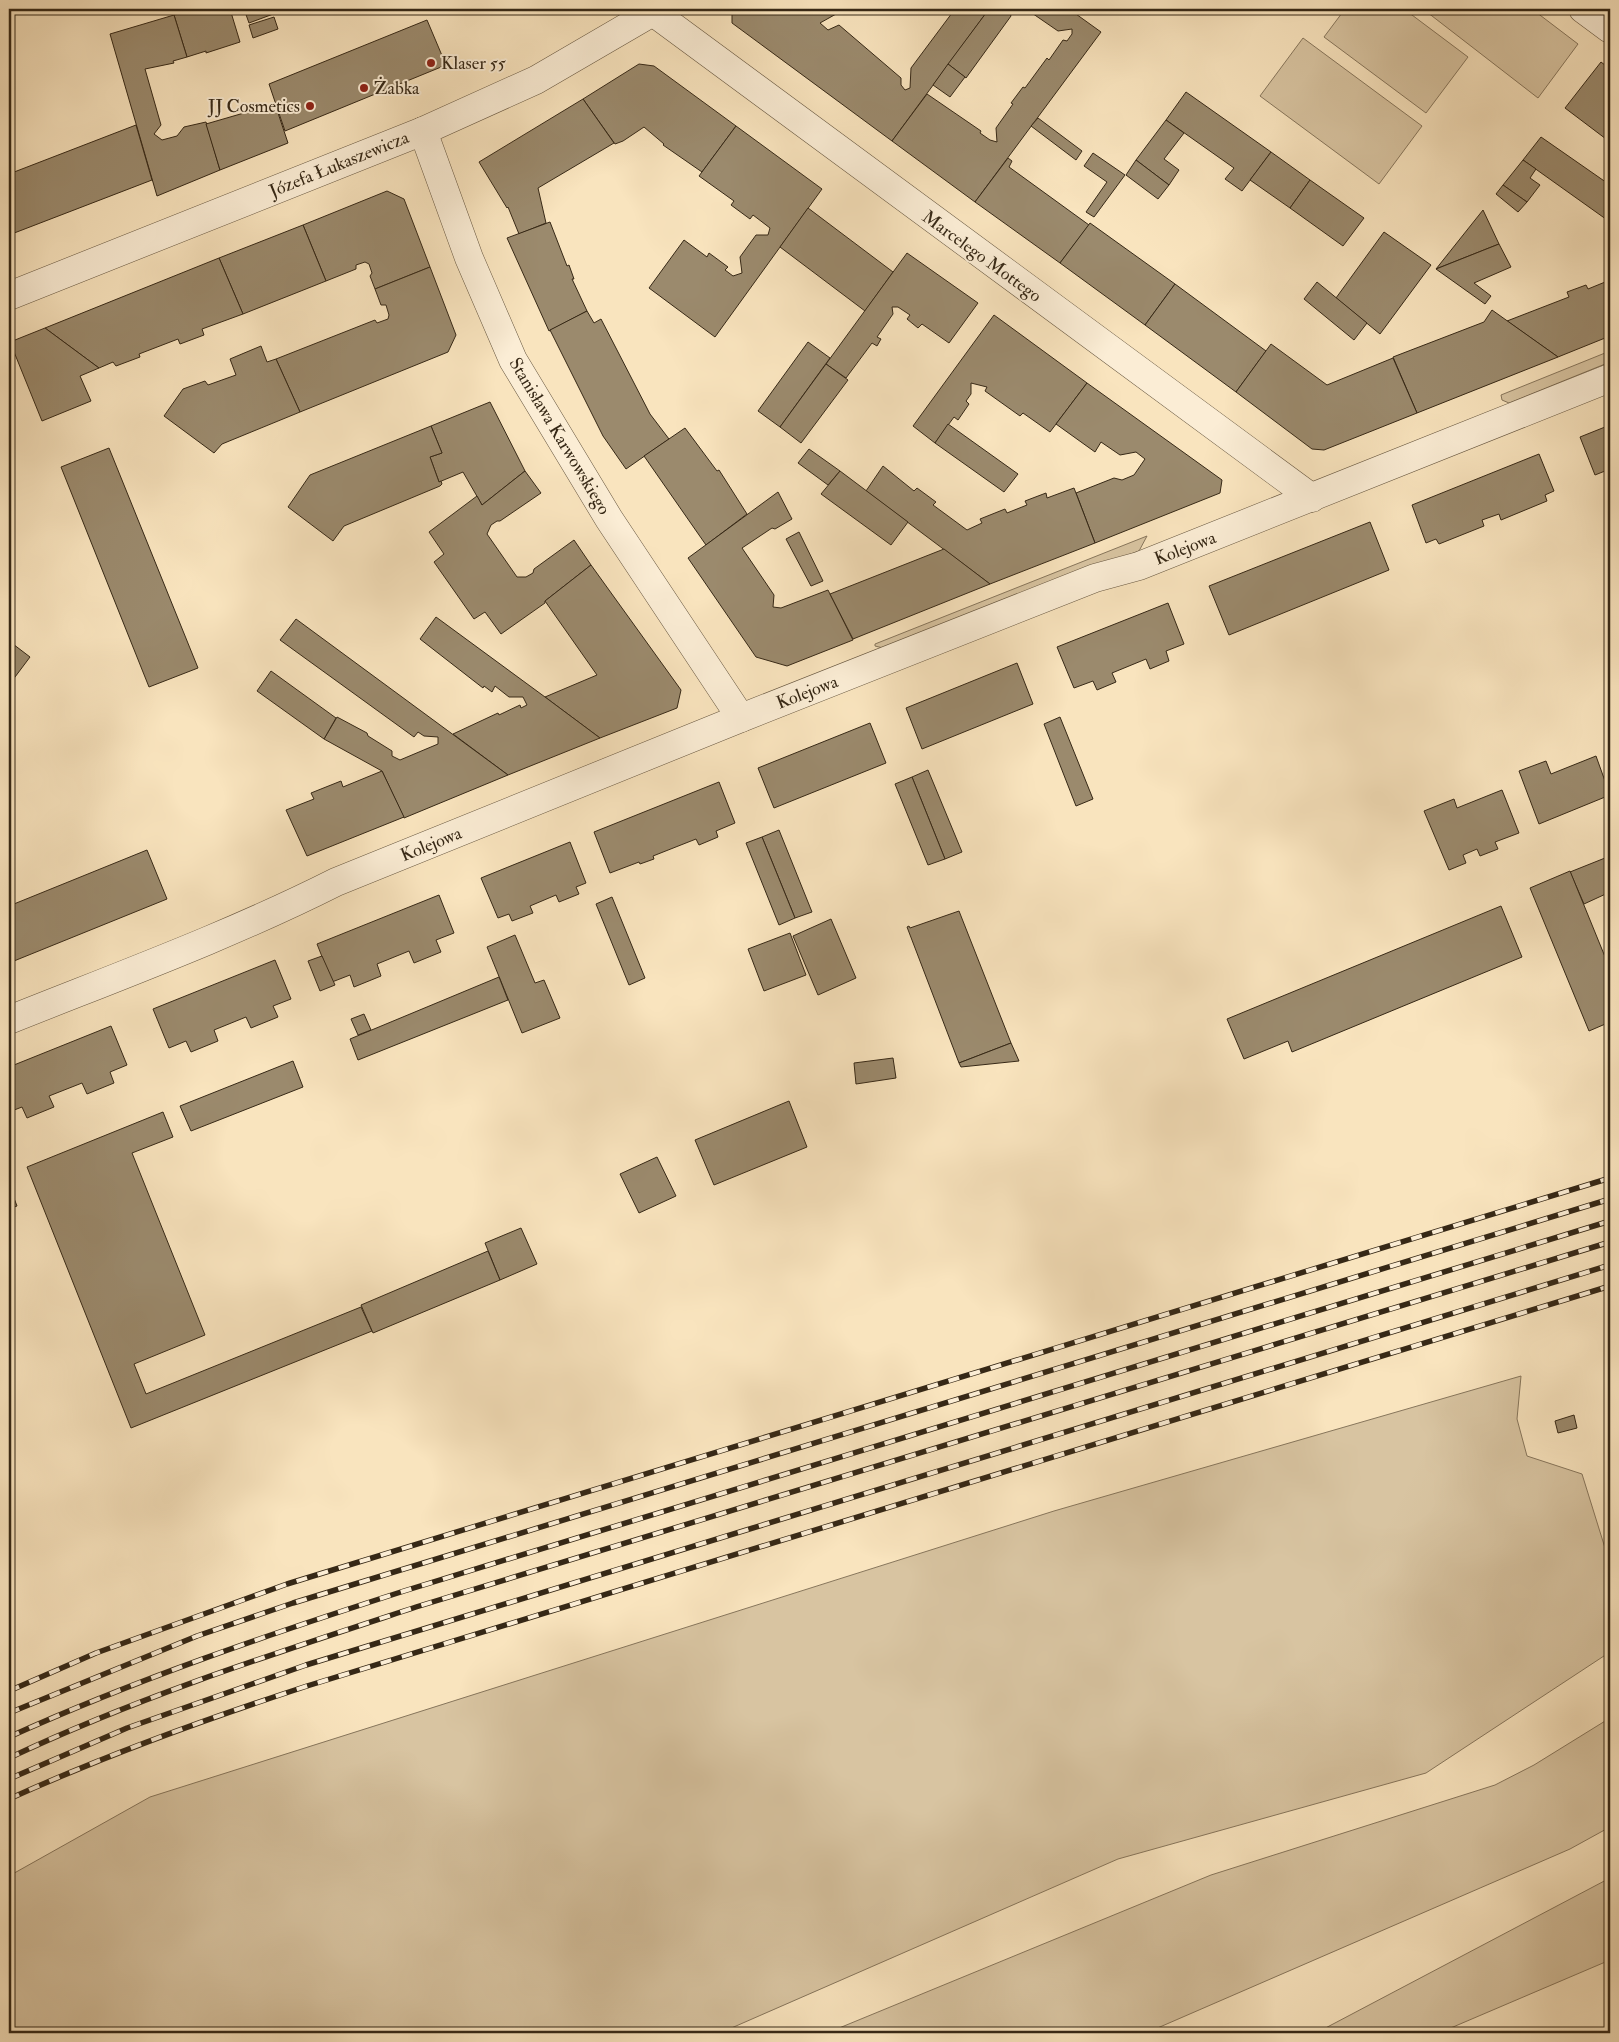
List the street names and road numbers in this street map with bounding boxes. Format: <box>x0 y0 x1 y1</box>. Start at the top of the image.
street label: Józefa Łukaszewicza <box>265 126 413 203</box>
street label: Marcelego Mottego <box>918 205 1046 308</box>
street label: Stanisława Karwowskiego <box>504 353 616 519</box>
street label: Kolejowa <box>1151 526 1220 571</box>
street label: Kolejowa <box>773 670 842 715</box>
street label: Kolejowa <box>397 822 466 867</box>

